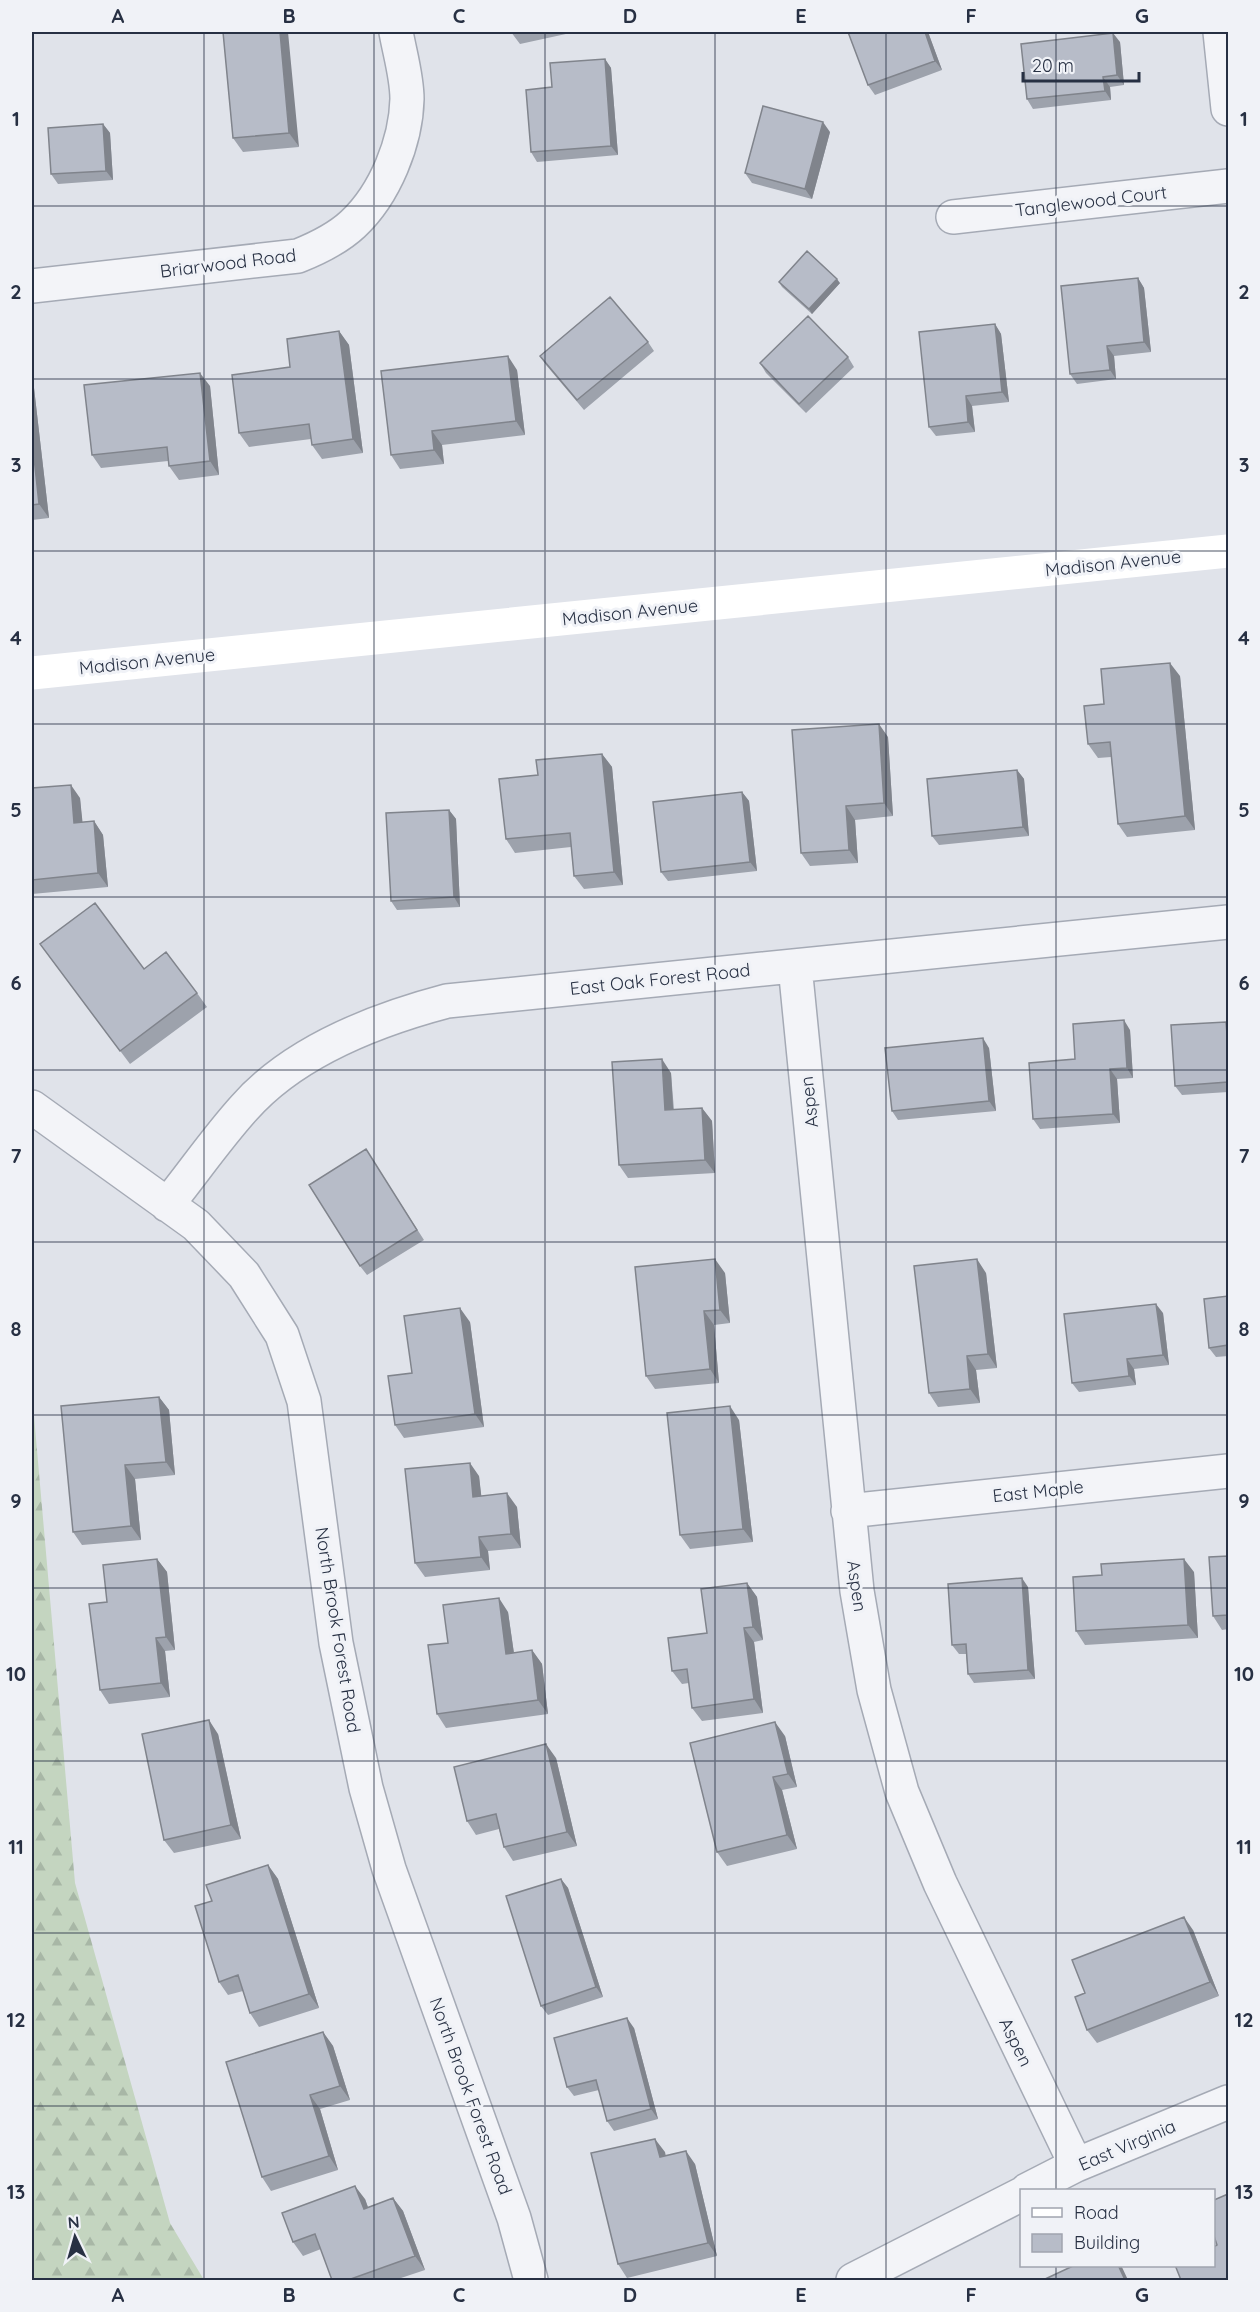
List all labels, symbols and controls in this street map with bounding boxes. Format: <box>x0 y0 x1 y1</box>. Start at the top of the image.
text: A <box>112 3 125 28</box>
text: B <box>282 3 296 28</box>
text: C <box>453 3 466 28</box>
text: D <box>623 3 637 28</box>
text: E <box>795 3 807 28</box>
text: F <box>965 3 977 28</box>
text: G <box>1135 3 1149 28</box>
scale bar <box>1023 45 1138 83</box>
text: 20 m <box>1032 54 1074 77</box>
text: 1 <box>12 106 20 131</box>
text: 1 <box>1240 106 1248 131</box>
street label: Tanglewood Court <box>1014 180 1168 222</box>
street label: Briarwood Road <box>159 243 297 283</box>
text: 2 <box>10 279 22 304</box>
text: 2 <box>1238 279 1250 304</box>
text: 3 <box>11 452 21 477</box>
text: 3 <box>1239 452 1249 477</box>
street label: Madison Avenue <box>1044 544 1182 582</box>
street label: Madison Avenue <box>561 593 699 631</box>
text: 4 <box>10 625 22 650</box>
text: 4 <box>1238 625 1250 650</box>
street label: Madison Avenue <box>78 642 216 680</box>
text: 5 <box>10 797 22 822</box>
text: 5 <box>1238 797 1250 822</box>
street label: East Oak Forest Road <box>569 958 751 1000</box>
text: 6 <box>10 970 22 995</box>
text: 6 <box>1238 970 1250 995</box>
street label: Aspen <box>795 1075 823 1129</box>
text: 7 <box>11 1143 22 1168</box>
text: 7 <box>1239 1143 1250 1168</box>
text: 8 <box>11 1316 22 1341</box>
text: 8 <box>1239 1316 1250 1341</box>
street label: East Maple <box>991 1475 1085 1507</box>
text: 9 <box>10 1488 22 1513</box>
text: 9 <box>1238 1488 1250 1513</box>
street label: North Brook Forest Road <box>310 1525 366 1735</box>
street label: Aspen <box>842 1559 872 1613</box>
text: 10 <box>6 1661 26 1686</box>
text: 10 <box>1234 1661 1254 1686</box>
text: 11 <box>8 1834 24 1859</box>
text: 11 <box>1236 1834 1252 1859</box>
street label: North Brook Forest Road <box>425 1994 517 2198</box>
text: 12 <box>6 2007 26 2032</box>
text: 12 <box>1234 2007 1254 2032</box>
street label: Aspen <box>994 2014 1038 2070</box>
street label: East Virginia <box>1075 2114 1179 2176</box>
text: 13 <box>7 2179 25 2204</box>
text: 13 <box>1235 2179 1253 2204</box>
legend <box>1020 2189 1215 2267</box>
text: Road <box>1074 2201 1119 2224</box>
north arrow <box>45 2207 105 2267</box>
text: N <box>67 2212 80 2233</box>
text: Building <box>1074 2231 1140 2254</box>
text: A <box>112 2282 125 2307</box>
text: B <box>282 2282 296 2307</box>
text: C <box>453 2282 466 2307</box>
text: D <box>623 2282 637 2307</box>
text: E <box>795 2282 807 2307</box>
text: F <box>965 2282 977 2307</box>
text: G <box>1135 2282 1149 2307</box>

